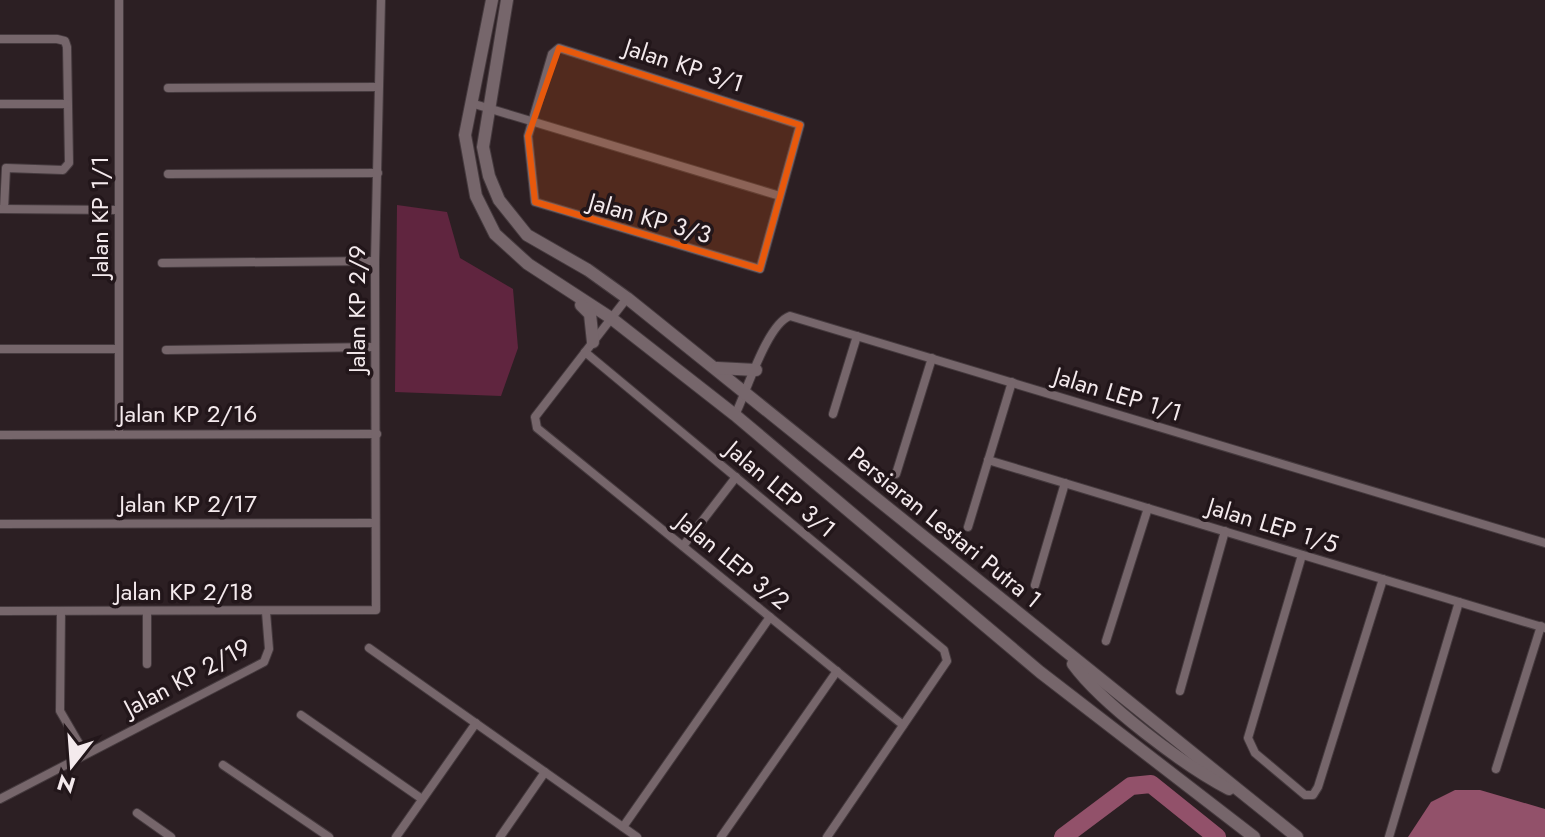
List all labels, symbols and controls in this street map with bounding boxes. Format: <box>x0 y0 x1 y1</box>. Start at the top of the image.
street label: Jalan KP 3/1 <box>617 28 748 101</box>
street label: Jalan KP 1/1 <box>82 156 117 281</box>
street label: Jalan KP 3/3 <box>582 183 716 252</box>
street label: Jalan KP 2/9 <box>339 245 374 376</box>
street label: Jalan LEP 1/1 <box>1047 357 1186 430</box>
street label: Jalan KP 2/16 <box>116 396 257 431</box>
street label: Jalan LEP 3/1 <box>716 430 844 546</box>
street label: Persiaran Lestari Putra 1 <box>840 438 1050 616</box>
street label: Jalan KP 2/17 <box>116 486 257 521</box>
street label: Jalan LEP 1/5 <box>1200 488 1343 562</box>
street label: Jalan LEP 3/2 <box>666 502 797 618</box>
street label: Jalan KP 2/18 <box>112 574 253 609</box>
street label: Jalan KP 2/19 <box>115 629 256 726</box>
north arrow <box>32 725 112 805</box>
text: N <box>53 766 79 802</box>

